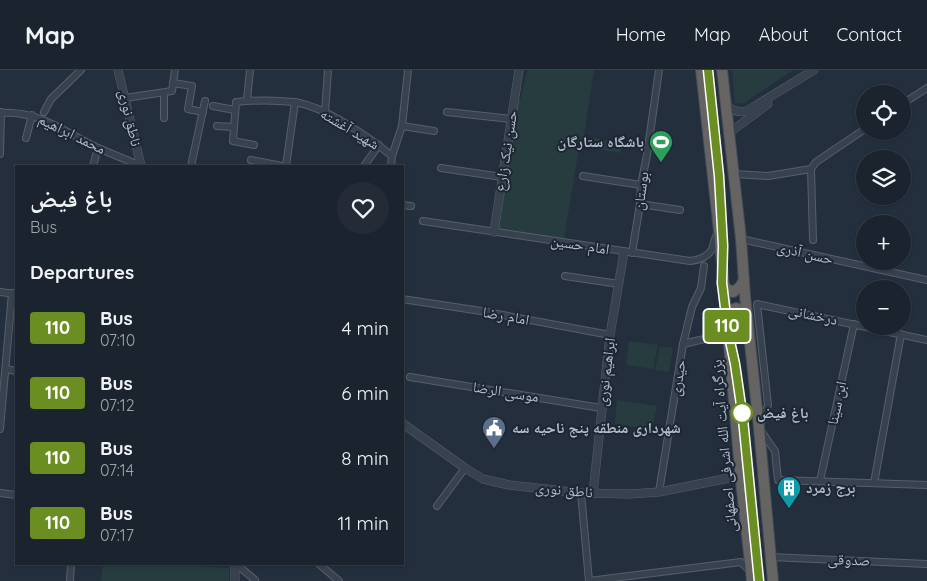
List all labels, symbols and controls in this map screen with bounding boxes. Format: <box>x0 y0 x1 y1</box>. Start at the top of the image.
text: Map <box>25 20 75 50</box>
text: Home <box>616 23 666 46</box>
text: Map <box>694 23 731 46</box>
text: About <box>759 23 809 46</box>
text: Contact <box>837 23 902 46</box>
map controls <box>856 85 911 335</box>
button: locate <box>856 85 911 140</box>
street label: ناطق نوری <box>114 88 146 148</box>
street label: شهید آغشته <box>317 104 383 154</box>
street label: محمد ابراهیم <box>35 109 109 159</box>
street label: حسن نیک زارع <box>490 109 522 193</box>
sports icon: باشگاه ستارگان <box>648 129 674 163</box>
place label: باشگاه ستارگان <box>557 132 644 151</box>
button: layers <box>856 150 911 205</box>
street label: بوستان <box>628 170 654 212</box>
button: heart <box>337 182 389 234</box>
text: باغ فیض <box>30 183 112 213</box>
button: + <box>856 215 911 270</box>
text: Bus <box>30 217 57 237</box>
street label: امام حسین <box>549 230 611 260</box>
street label: حسن آذری <box>775 237 836 269</box>
text: Departures <box>30 260 134 284</box>
button: − <box>856 280 911 335</box>
street label: درخشانی <box>787 300 839 330</box>
street label: امام رضا <box>481 302 531 330</box>
text: Bus <box>100 306 133 330</box>
line badge: 110 <box>698 310 756 342</box>
text: 110 <box>714 314 740 337</box>
text: 110 <box>45 316 70 339</box>
text: 4 min <box>341 316 389 340</box>
text: 07:10 <box>100 330 135 350</box>
street label: ابراهیم نوری <box>592 337 620 407</box>
street label: حیدری <box>665 358 691 398</box>
street label: بزرگراه آیت الله اشرفی اصفهانی <box>706 359 742 533</box>
text: Bus <box>100 371 133 395</box>
street label: موسی الرضا <box>472 377 541 407</box>
street label: ابن سینا <box>823 379 851 427</box>
text: 110 <box>45 381 70 404</box>
text: 6 min <box>341 381 389 405</box>
text: 07:12 <box>100 395 135 415</box>
marker: باغ فیض <box>731 402 753 424</box>
place label: باغ فیض <box>757 403 808 423</box>
public building icon: شهرداری منطقه پنج ناحیه سه <box>481 415 507 449</box>
place label: شهرداری منطقه پنج ناحیه سه <box>512 418 681 438</box>
text: Bus <box>100 436 133 460</box>
text: 110 <box>45 446 70 469</box>
text: 8 min <box>341 446 389 470</box>
text: 07:14 <box>100 460 134 480</box>
building icon: برج زمرد <box>776 475 802 509</box>
street label: ناطق نوری <box>534 478 594 502</box>
place label: برج زمرد <box>806 478 855 497</box>
text: Bus <box>100 501 133 525</box>
text: 110 <box>45 511 70 534</box>
text: 11 min <box>337 511 389 535</box>
text: 07:17 <box>100 525 134 545</box>
street label: صدوقی <box>827 549 871 571</box>

